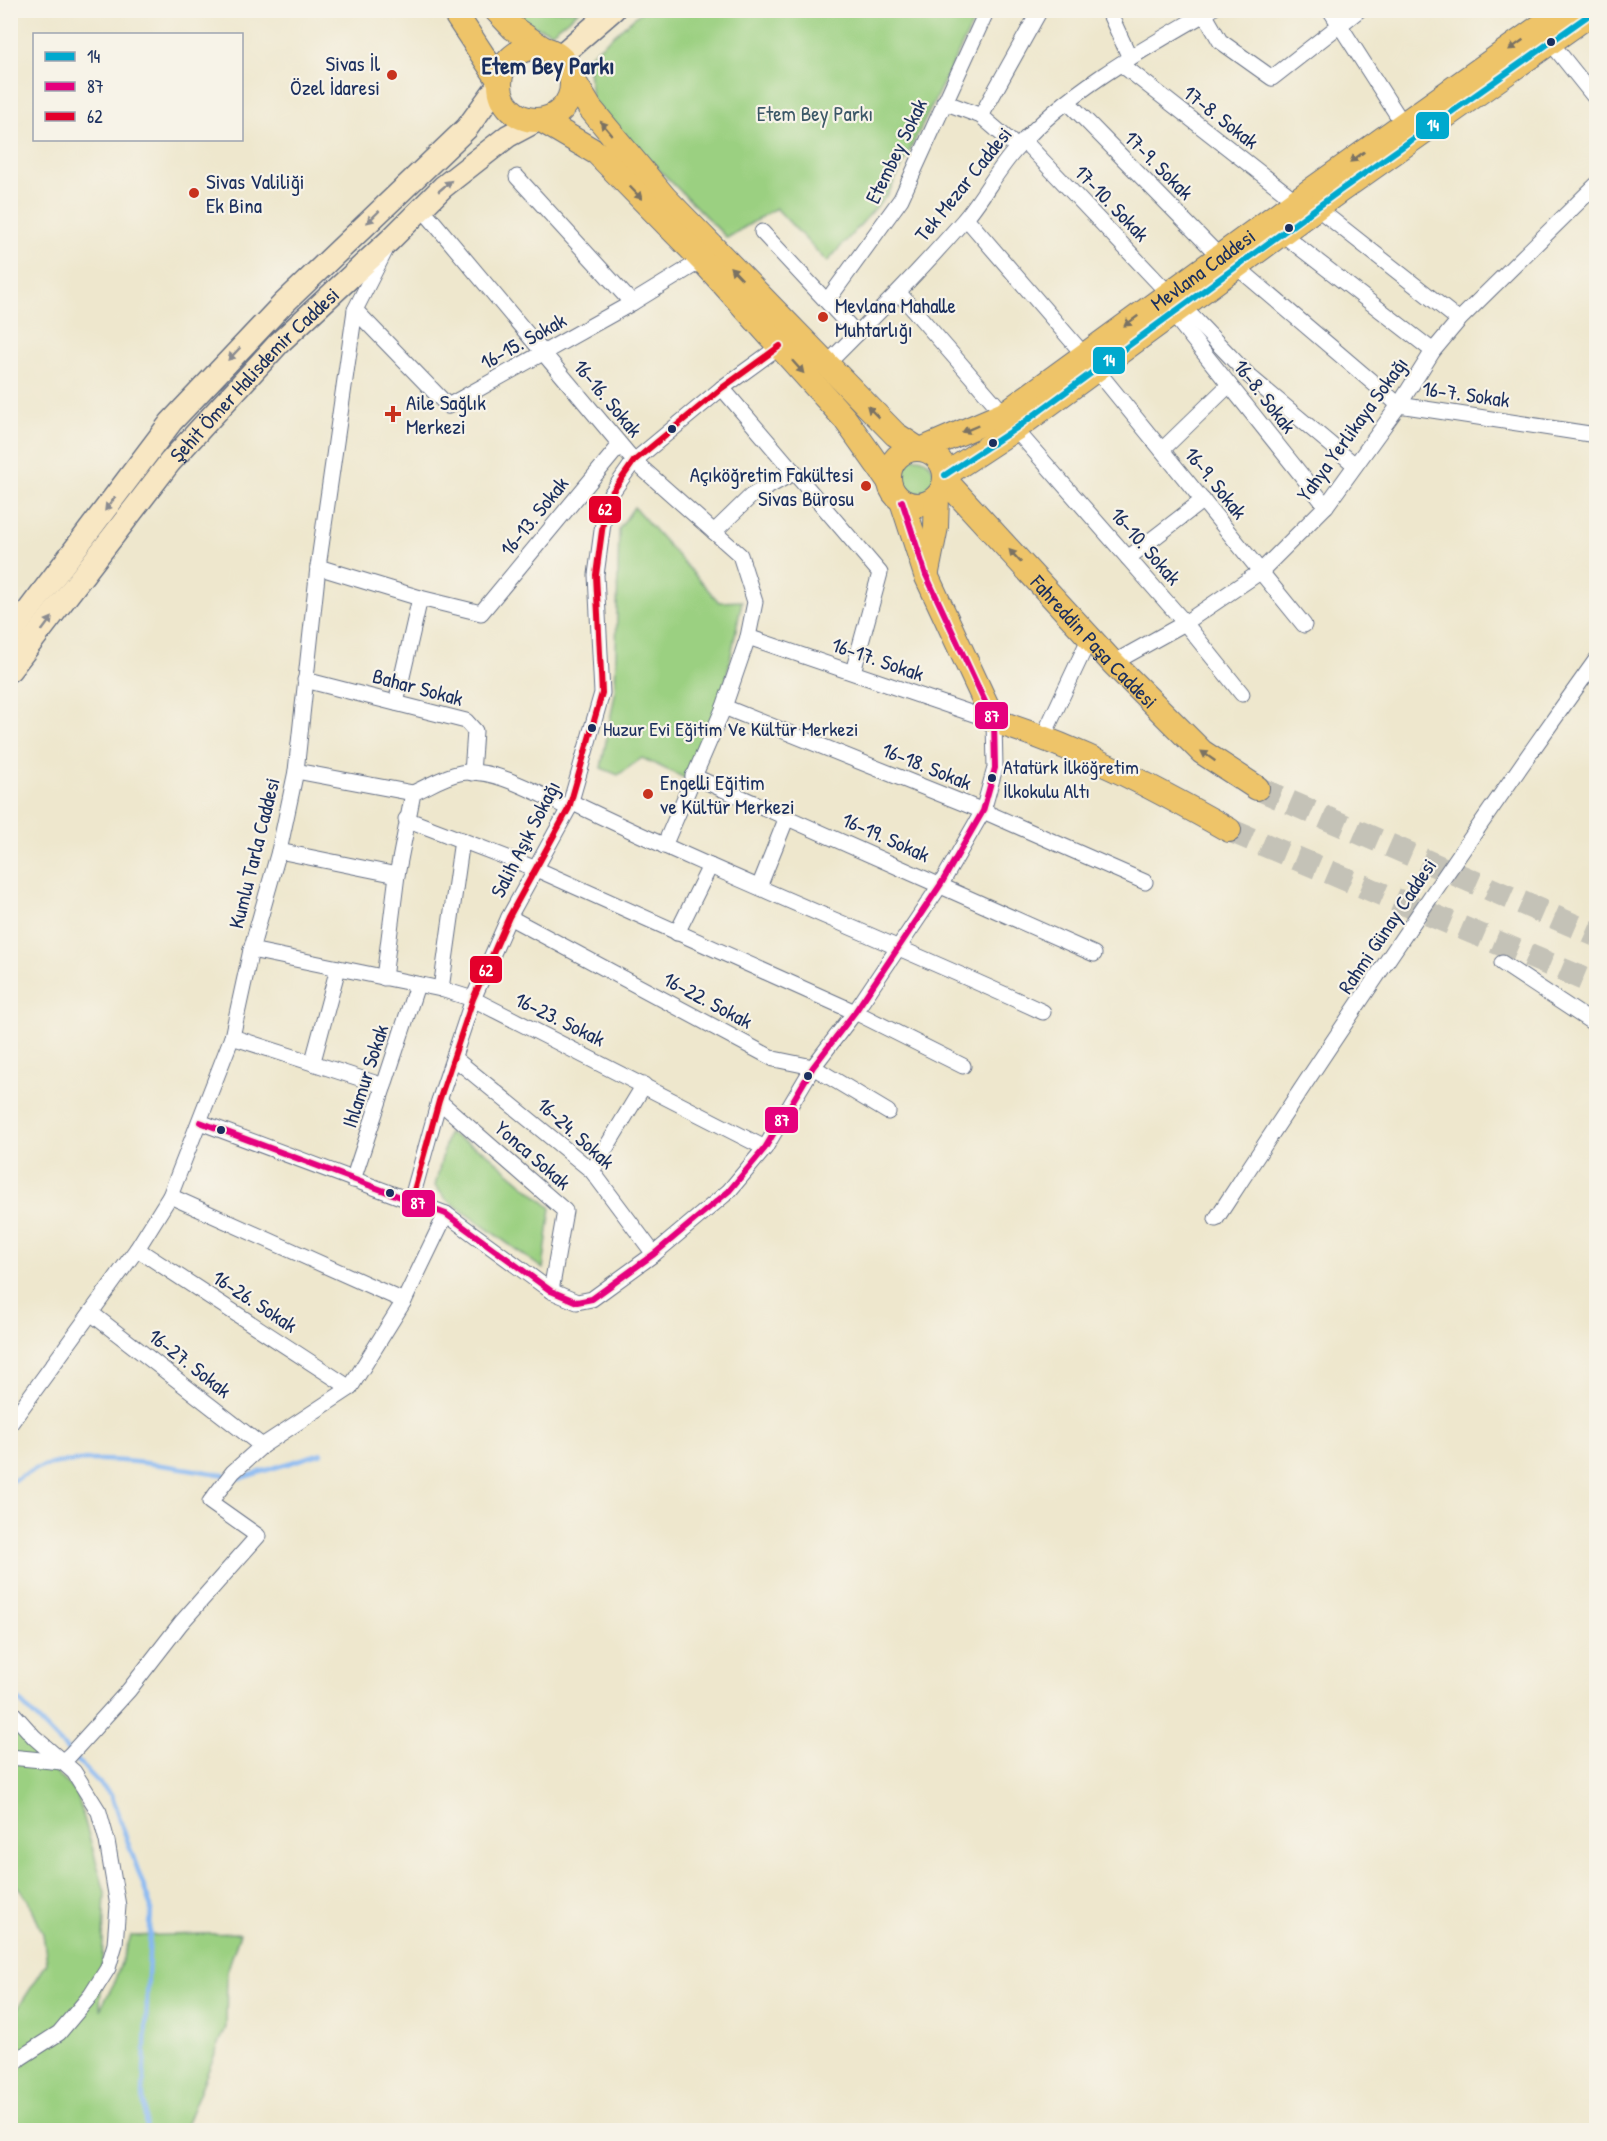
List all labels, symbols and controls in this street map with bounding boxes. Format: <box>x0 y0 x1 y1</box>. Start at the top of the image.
legend <box>33 33 243 141</box>
unlabelled marker <box>1545 36 1557 48</box>
one-way arrow <box>1508 39 1524 50</box>
text: 14 <box>87 44 101 69</box>
place label: Sivas İl Özel İdaresi <box>290 49 380 102</box>
district label: Etem Bey Parkı <box>481 49 615 82</box>
marker: Sivas İl Özel İdaresi <box>385 68 399 82</box>
text: 87 <box>87 74 104 99</box>
street label: 17-8. Sokak <box>1177 78 1265 156</box>
street label: Etembey Sokak <box>858 93 934 208</box>
park label: Etem Bey Parkı <box>757 99 873 128</box>
text: 62 <box>87 104 103 129</box>
line badge: 14 <box>1415 111 1450 140</box>
text: 14 <box>1427 114 1439 136</box>
street label: Tek Mezar Caddesi <box>908 120 1018 248</box>
one-way arrow <box>600 121 613 136</box>
street label: 17-9. Sokak <box>1118 124 1200 206</box>
one-way arrow <box>1349 151 1365 163</box>
street label: 17-10. Sokak <box>1068 158 1156 248</box>
place label: Sivas Valiliği Ek Bina <box>206 167 305 220</box>
one-way arrow <box>437 180 452 193</box>
marker: Sivas Valiliği Ek Bina <box>187 186 201 200</box>
one-way arrow <box>629 186 643 200</box>
one-way arrow <box>365 210 380 224</box>
street label: Mevlana Caddesi <box>1144 221 1261 317</box>
unlabelled marker <box>1283 222 1295 234</box>
one-way arrow <box>730 266 743 281</box>
street label: Şehit Ömer Halisdemir Caddesi <box>163 280 345 468</box>
place label: Mevlana Mahalle Muhtarlığı <box>835 291 956 344</box>
street label: 16-15. Sokak <box>475 305 571 376</box>
marker: Mevlana Mahalle Muhtarlığı <box>816 310 830 324</box>
one-way arrow <box>1123 315 1139 327</box>
line badge: 14 <box>1092 346 1126 375</box>
one-way arrow <box>228 347 242 361</box>
text: 14 <box>1103 349 1115 371</box>
street label: Yahya Yerlikaya Sokağı <box>1290 351 1414 507</box>
street label: 16-16. Sokak <box>567 353 649 443</box>
street label: 16-8. Sokak <box>1227 353 1303 439</box>
one-way arrow <box>791 359 805 374</box>
street label: 16-7. Sokak <box>1420 374 1512 415</box>
place label: Aile Sağlık Merkezi <box>406 388 486 441</box>
marker: Aile Sağlık Merkezi <box>384 405 402 423</box>
one-way arrow <box>866 406 880 420</box>
unlabelled marker <box>666 423 678 435</box>
one-way arrow <box>960 424 978 434</box>
unlabelled marker <box>987 437 999 449</box>
street label: 16-9. Sokak <box>1178 441 1254 525</box>
place label: Açıköğretim Fakültesi Sivas Bürosu <box>690 460 855 513</box>
street label: 16-13. Sokak <box>493 470 575 562</box>
marker: Açıköğretim Fakültesi Sivas Bürosu <box>859 479 873 493</box>
line badge: 62 <box>588 495 622 524</box>
one-way arrow <box>104 496 116 511</box>
text: 62 <box>598 498 612 520</box>
street label: 16-10. Sokak <box>1104 501 1188 591</box>
one-way arrow <box>1008 548 1022 563</box>
street label: Fahreddin Paşa Caddesi <box>1024 568 1165 715</box>
one-way arrow <box>41 617 53 633</box>
street label: 16-17. Sokak <box>828 630 928 688</box>
street label: Bahar Sokak <box>370 661 467 713</box>
line badge: 87 <box>974 701 1009 730</box>
text: 87 <box>985 705 999 727</box>
place label: Huzur Evi Eğitim Ve Kültür Merkezi <box>603 715 859 742</box>
marker: Huzur Evi Eğitim Ve Kültür Merkezi <box>586 722 598 734</box>
street label: 16-18. Sokak <box>878 735 976 797</box>
one-way arrow <box>1201 750 1217 762</box>
place label: Atatürk İlköğretim İlkokulu Altı <box>1003 753 1139 804</box>
place label: Engelli Eğitim ve Kültür Merkezi <box>660 768 795 821</box>
marker: Atatürk İlköğretim İlkokulu Altı <box>986 772 998 784</box>
street label: Kumlu Tarla Caddesi <box>221 775 287 931</box>
street label: Salih Aşık Sokağı <box>483 776 567 902</box>
marker: Engelli Eğitim ve Kültür Merkezi <box>641 787 655 801</box>
street label: 16-19. Sokak <box>838 805 935 869</box>
street label: Rahmi Günay Caddesi <box>1331 853 1443 999</box>
line badge: 62 <box>469 955 503 984</box>
text: 62 <box>479 959 493 981</box>
street label: 16-22. Sokak <box>658 964 758 1036</box>
street label: 16-23. Sokak <box>510 985 610 1053</box>
street label: Ihlamur Sokak <box>335 1020 395 1131</box>
unlabelled marker <box>802 1070 814 1082</box>
street label: 16-24. Sokak <box>531 1090 621 1176</box>
line badge: 87 <box>764 1106 799 1134</box>
text: 87 <box>775 1109 789 1131</box>
street label: Yonca Sokak <box>489 1114 578 1196</box>
unlabelled marker <box>215 1124 227 1136</box>
unlabelled marker <box>384 1187 396 1199</box>
line badge: 87 <box>401 1189 436 1218</box>
text: 87 <box>411 1192 425 1214</box>
street label: 16-26. Sokak <box>207 1263 303 1339</box>
street label: 16-27. Sokak <box>143 1321 238 1405</box>

